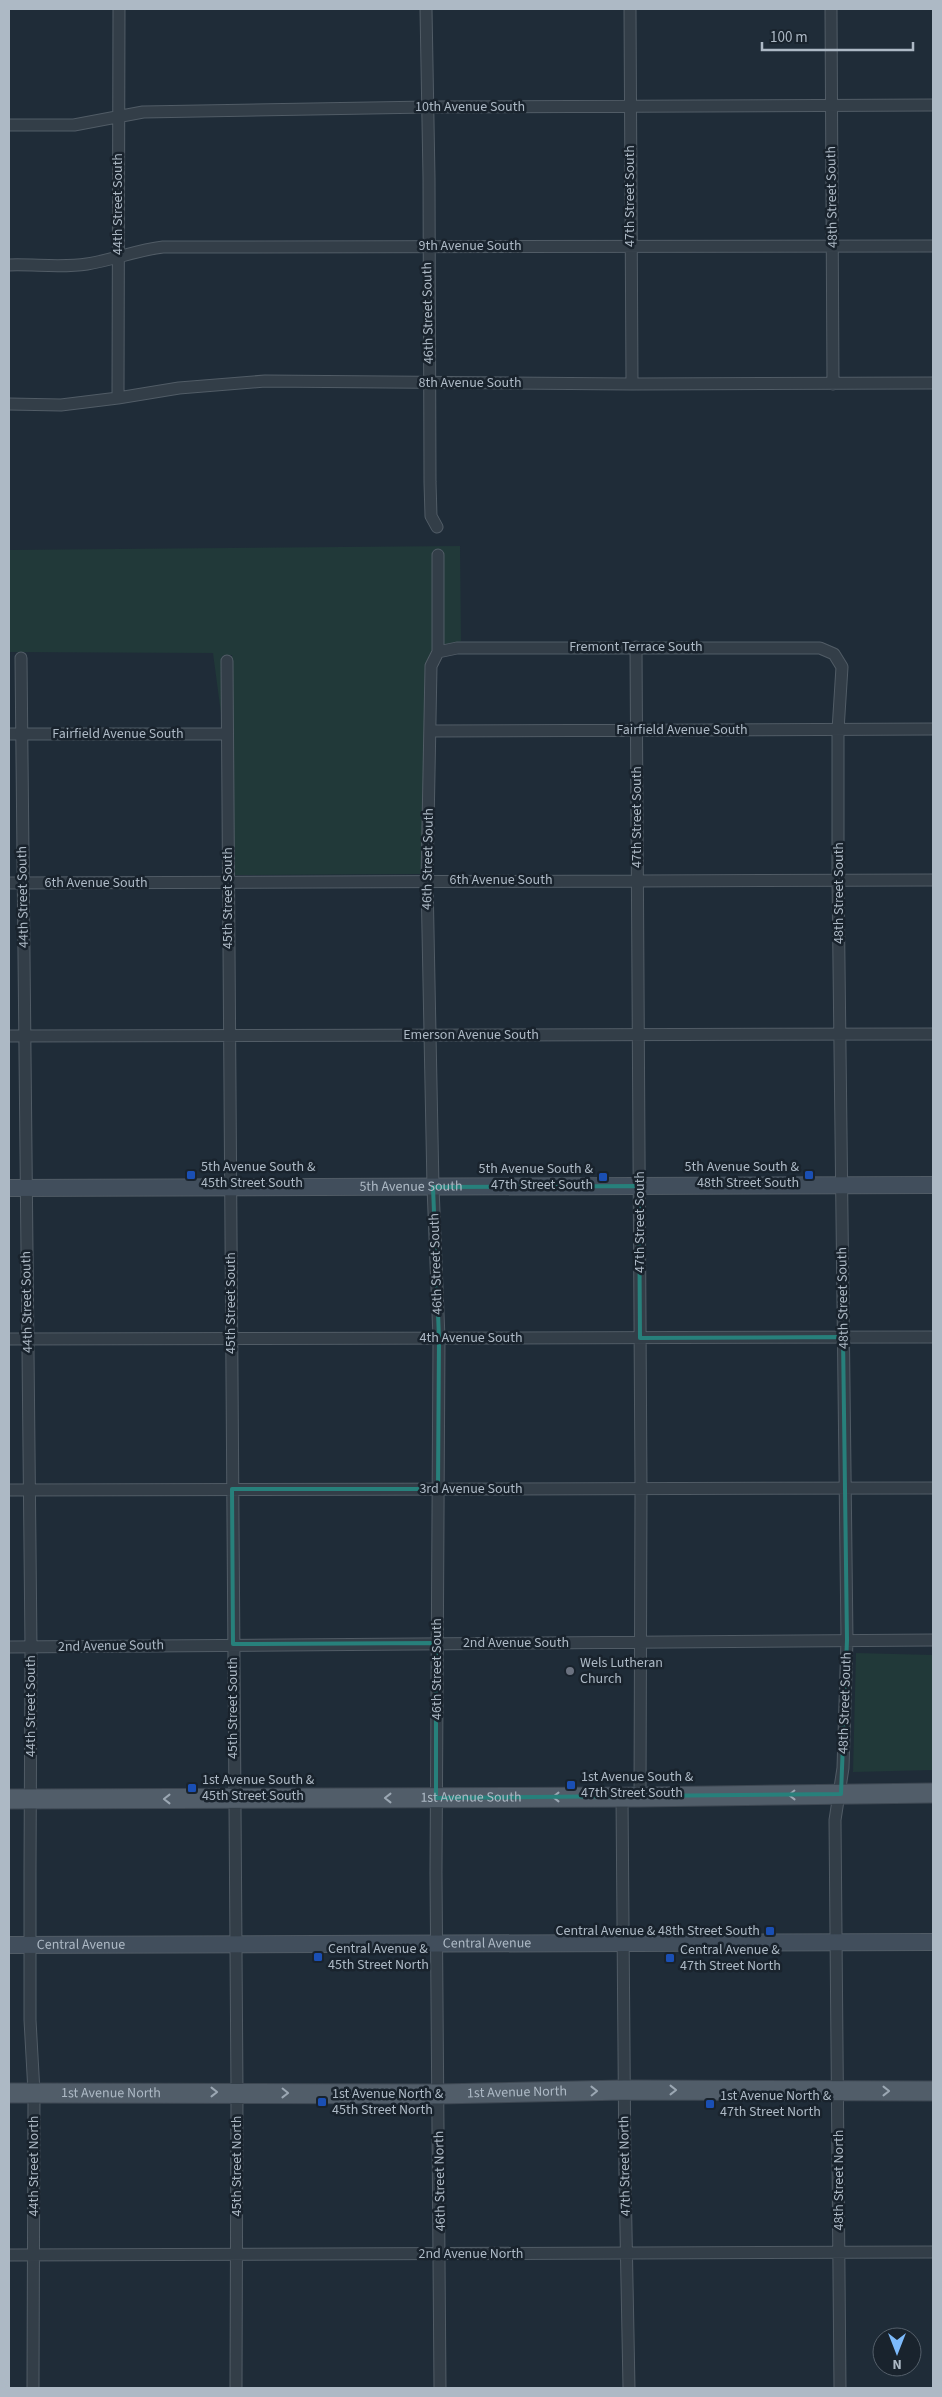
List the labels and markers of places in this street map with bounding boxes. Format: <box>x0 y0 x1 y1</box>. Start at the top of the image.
place label: 5th Avenue South & 45th Street South <box>201 1157 316 1193</box>
place label: 5th Avenue South & 48th Street South <box>685 1157 799 1193</box>
place label: 5th Avenue South & 47th Street South <box>479 1159 593 1195</box>
marker: 5th Avenue South & 45th Street South <box>185 1169 197 1181</box>
marker: 5th Avenue South & 48th Street South <box>803 1169 815 1181</box>
marker: 5th Avenue South & 47th Street South <box>597 1171 609 1183</box>
place label: Wels Lutheran Church <box>580 1653 663 1689</box>
marker: Wels Lutheran Church <box>564 1665 576 1677</box>
place label: 1st Avenue South & 47th Street South <box>581 1767 694 1803</box>
place label: 1st Avenue South & 45th Street South <box>202 1770 315 1806</box>
marker: 1st Avenue South & 47th Street South <box>565 1779 577 1791</box>
marker: 1st Avenue South & 45th Street South <box>186 1782 198 1794</box>
place label: Central Avenue & 48th Street South <box>555 1921 760 1941</box>
marker: Central Avenue & 48th Street South <box>764 1925 776 1937</box>
place label: Central Avenue & 45th Street North <box>328 1939 429 1975</box>
place label: Central Avenue & 47th Street North <box>680 1940 781 1976</box>
marker: Central Avenue & 45th Street North <box>312 1951 324 1963</box>
marker: Central Avenue & 47th Street North <box>664 1952 676 1964</box>
place label: 1st Avenue North & 45th Street North <box>332 2084 444 2120</box>
place label: 1st Avenue North & 47th Street North <box>720 2086 832 2122</box>
marker: 1st Avenue North & 45th Street North <box>316 2096 328 2108</box>
marker: 1st Avenue North & 47th Street North <box>704 2098 716 2110</box>

